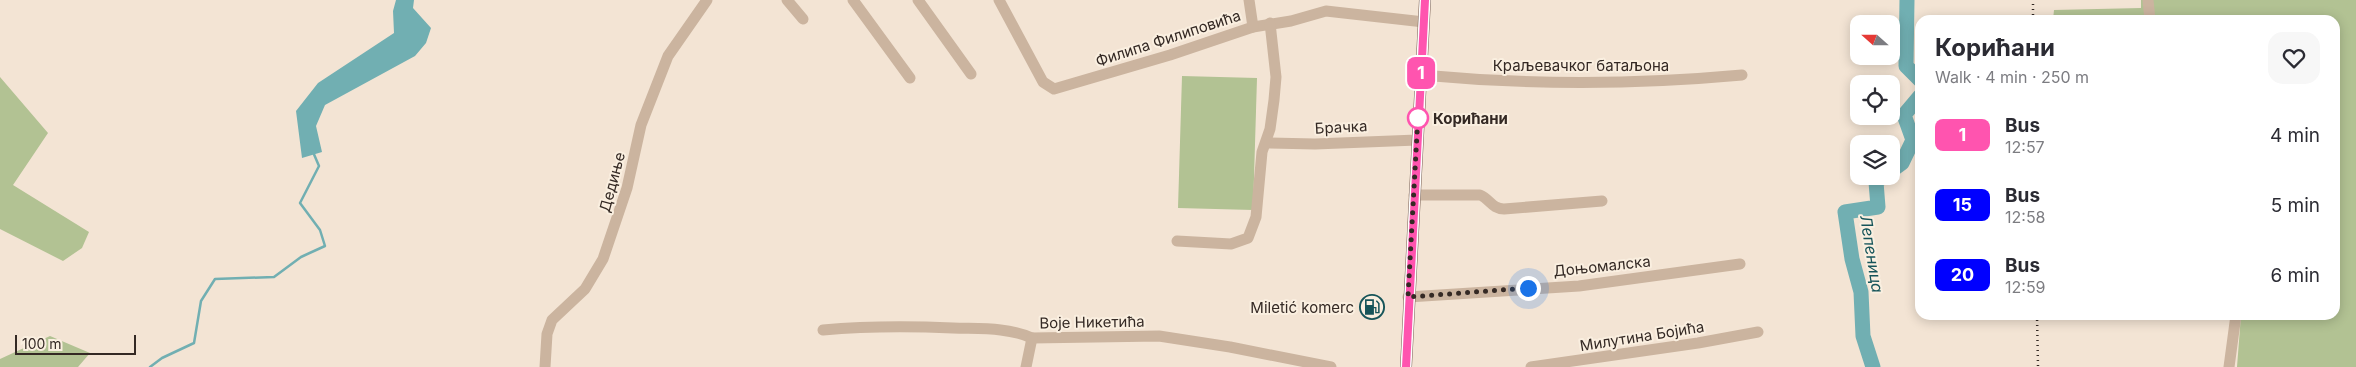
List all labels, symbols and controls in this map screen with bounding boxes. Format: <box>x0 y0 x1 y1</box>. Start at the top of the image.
street label: Филипа Филиповића <box>1093 6 1243 70</box>
north arrow <box>1850 15 1900 65</box>
map controls <box>1850 15 1900 185</box>
button: heart <box>2268 32 2320 84</box>
text: Корићани <box>1935 33 2055 62</box>
street label: Краљевачког батаљона <box>1493 56 1669 75</box>
line badge: 1 <box>1405 57 1437 89</box>
text: 1 <box>1417 62 1425 83</box>
text: Walk · 4 min · 250 m <box>1935 67 2089 87</box>
button: locate <box>1850 75 1900 125</box>
marker: Корићани <box>1407 107 1429 129</box>
place label: Корићани <box>1433 109 1508 128</box>
text: Bus <box>2005 114 2040 137</box>
street label: Брачка <box>1314 116 1368 138</box>
text: 1 <box>1959 124 1966 145</box>
text: 4 min <box>2270 124 2320 147</box>
button: layers <box>1850 135 1900 185</box>
text: 12:57 <box>2005 137 2045 157</box>
street label: Дедиње <box>595 150 629 214</box>
text: Bus <box>2005 184 2040 207</box>
text: 15 <box>1953 194 1972 215</box>
text: 5 min <box>2271 194 2320 217</box>
text: 12:58 <box>2005 207 2046 227</box>
water label: Лепеница <box>1856 214 1888 294</box>
street label: Доњомалска <box>1553 251 1651 281</box>
text: Bus <box>2005 254 2040 277</box>
text: 20 <box>1951 264 1974 285</box>
text: 6 min <box>2270 264 2320 287</box>
your location <box>1516 276 1541 301</box>
text: 12:59 <box>2005 277 2046 297</box>
fuel station icon: Miletić komerc <box>1359 294 1385 320</box>
place label: Miletić komerc <box>1250 298 1354 317</box>
street label: Воје Никетића <box>1039 312 1145 332</box>
street label: Милутина Бојића <box>1579 317 1705 355</box>
scale bar <box>15 332 136 355</box>
text: 100 m <box>22 335 62 352</box>

